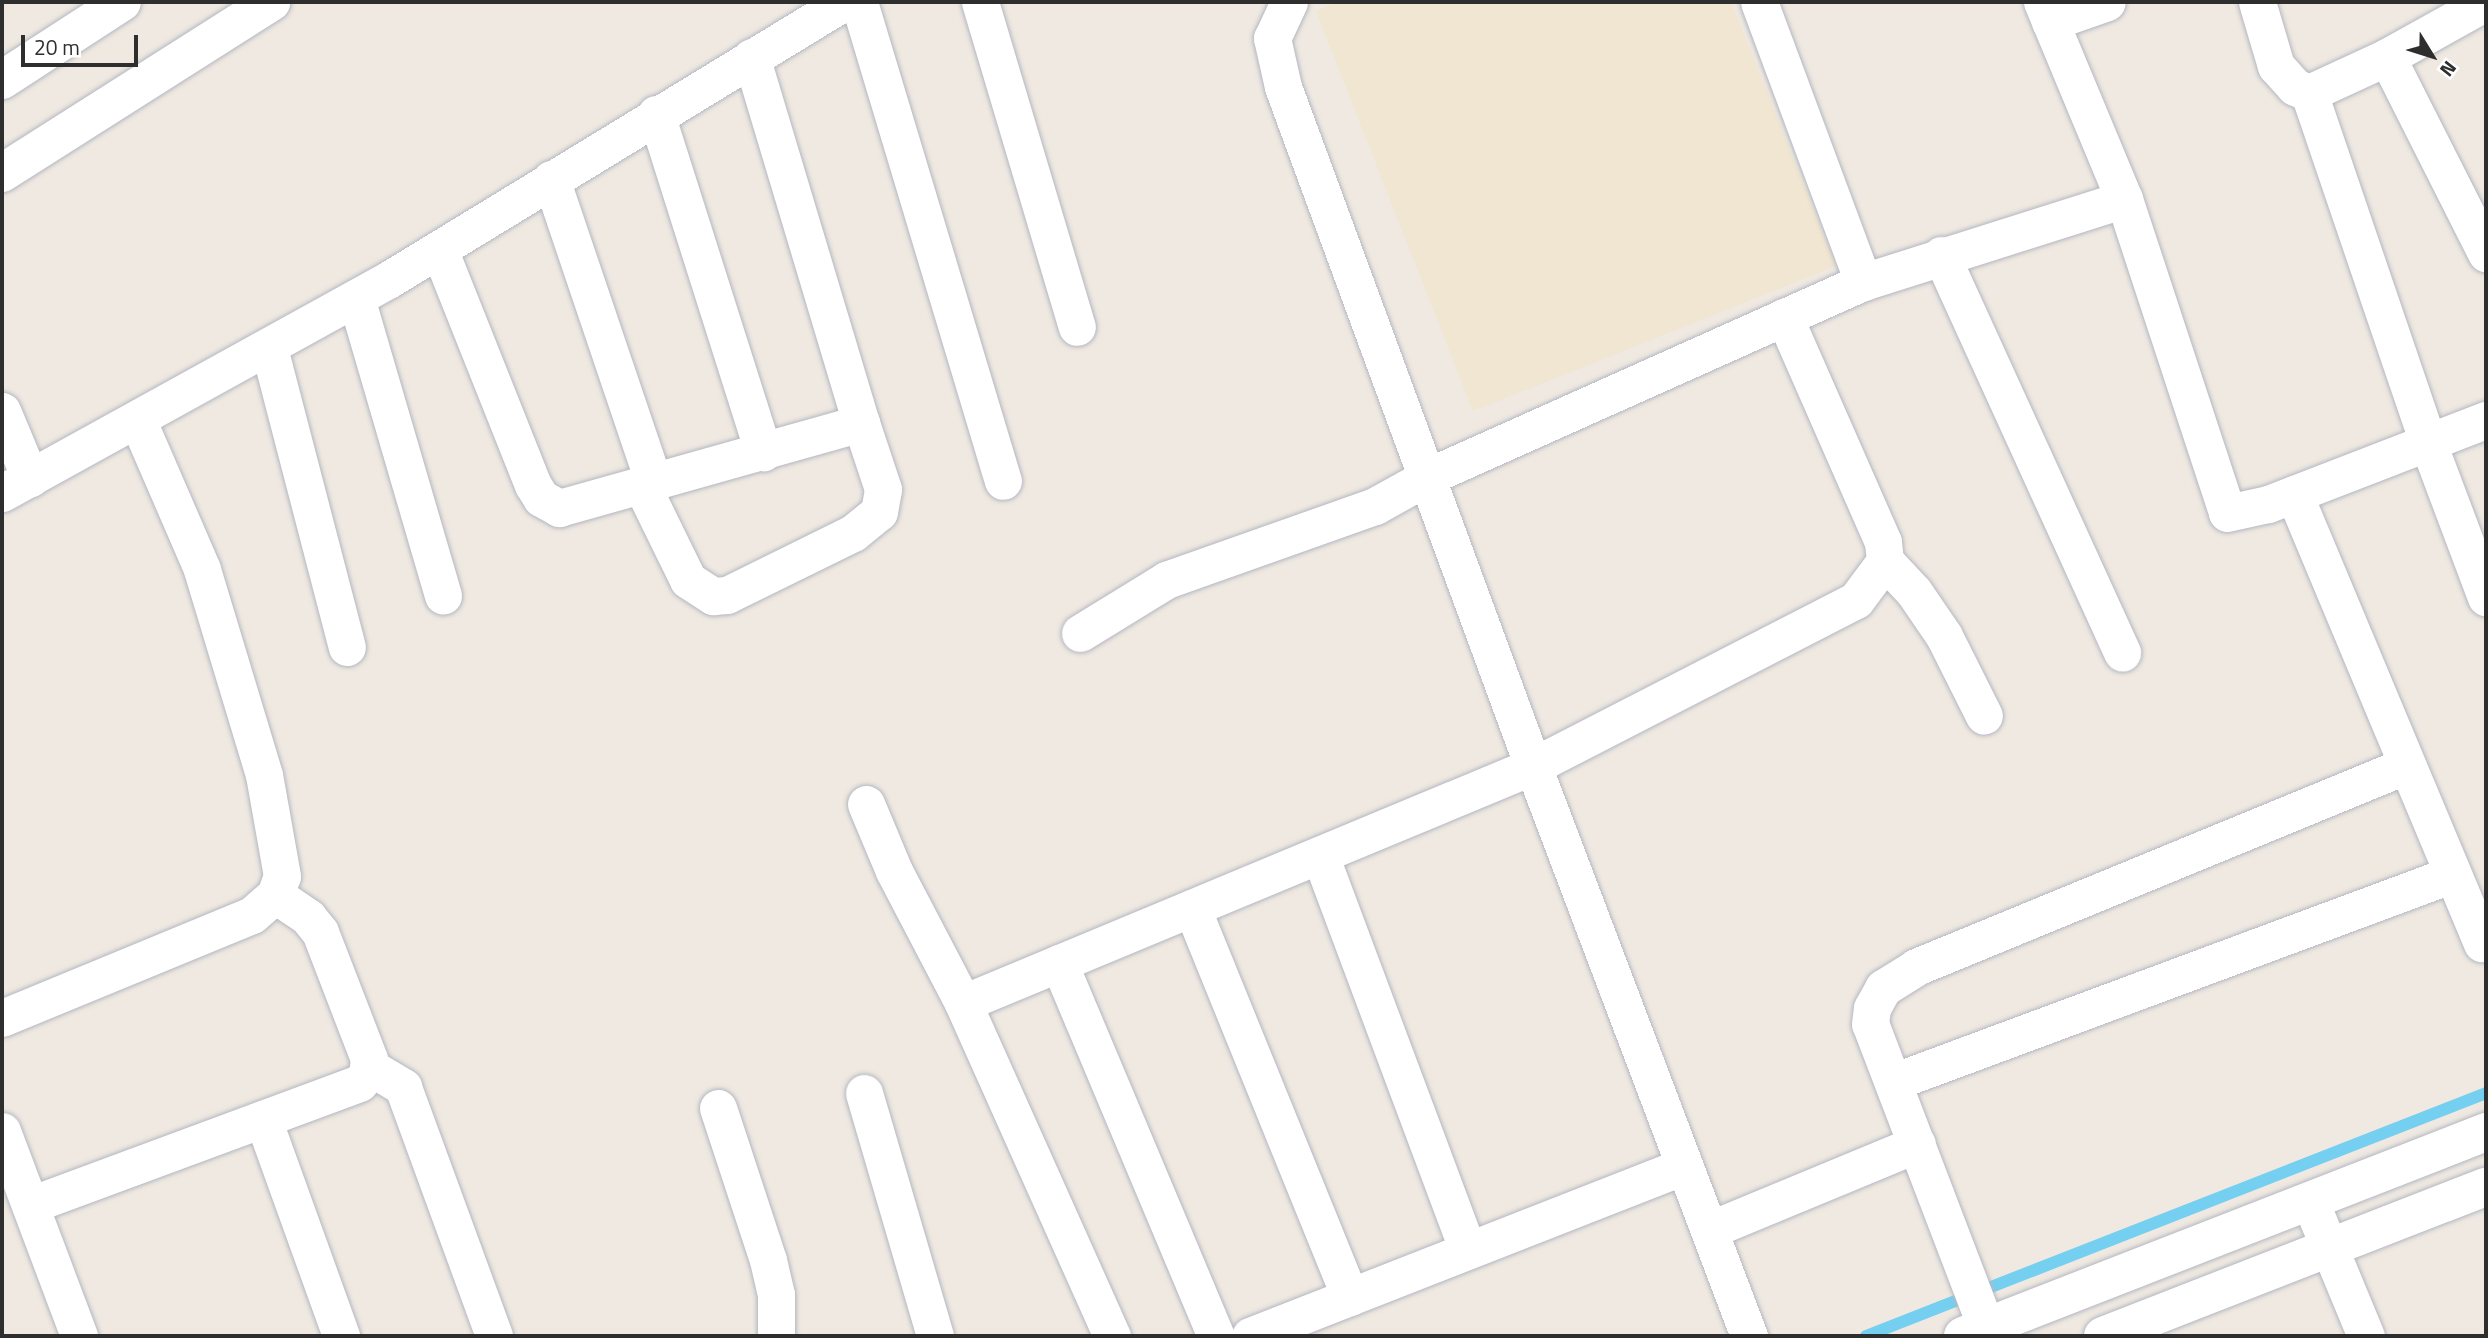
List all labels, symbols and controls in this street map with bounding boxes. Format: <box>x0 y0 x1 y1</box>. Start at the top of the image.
scale bar <box>24 21 142 65</box>
north arrow <box>2397 21 2467 91</box>
text: 20 m <box>34 31 80 63</box>
text: N <box>2433 55 2464 83</box>

